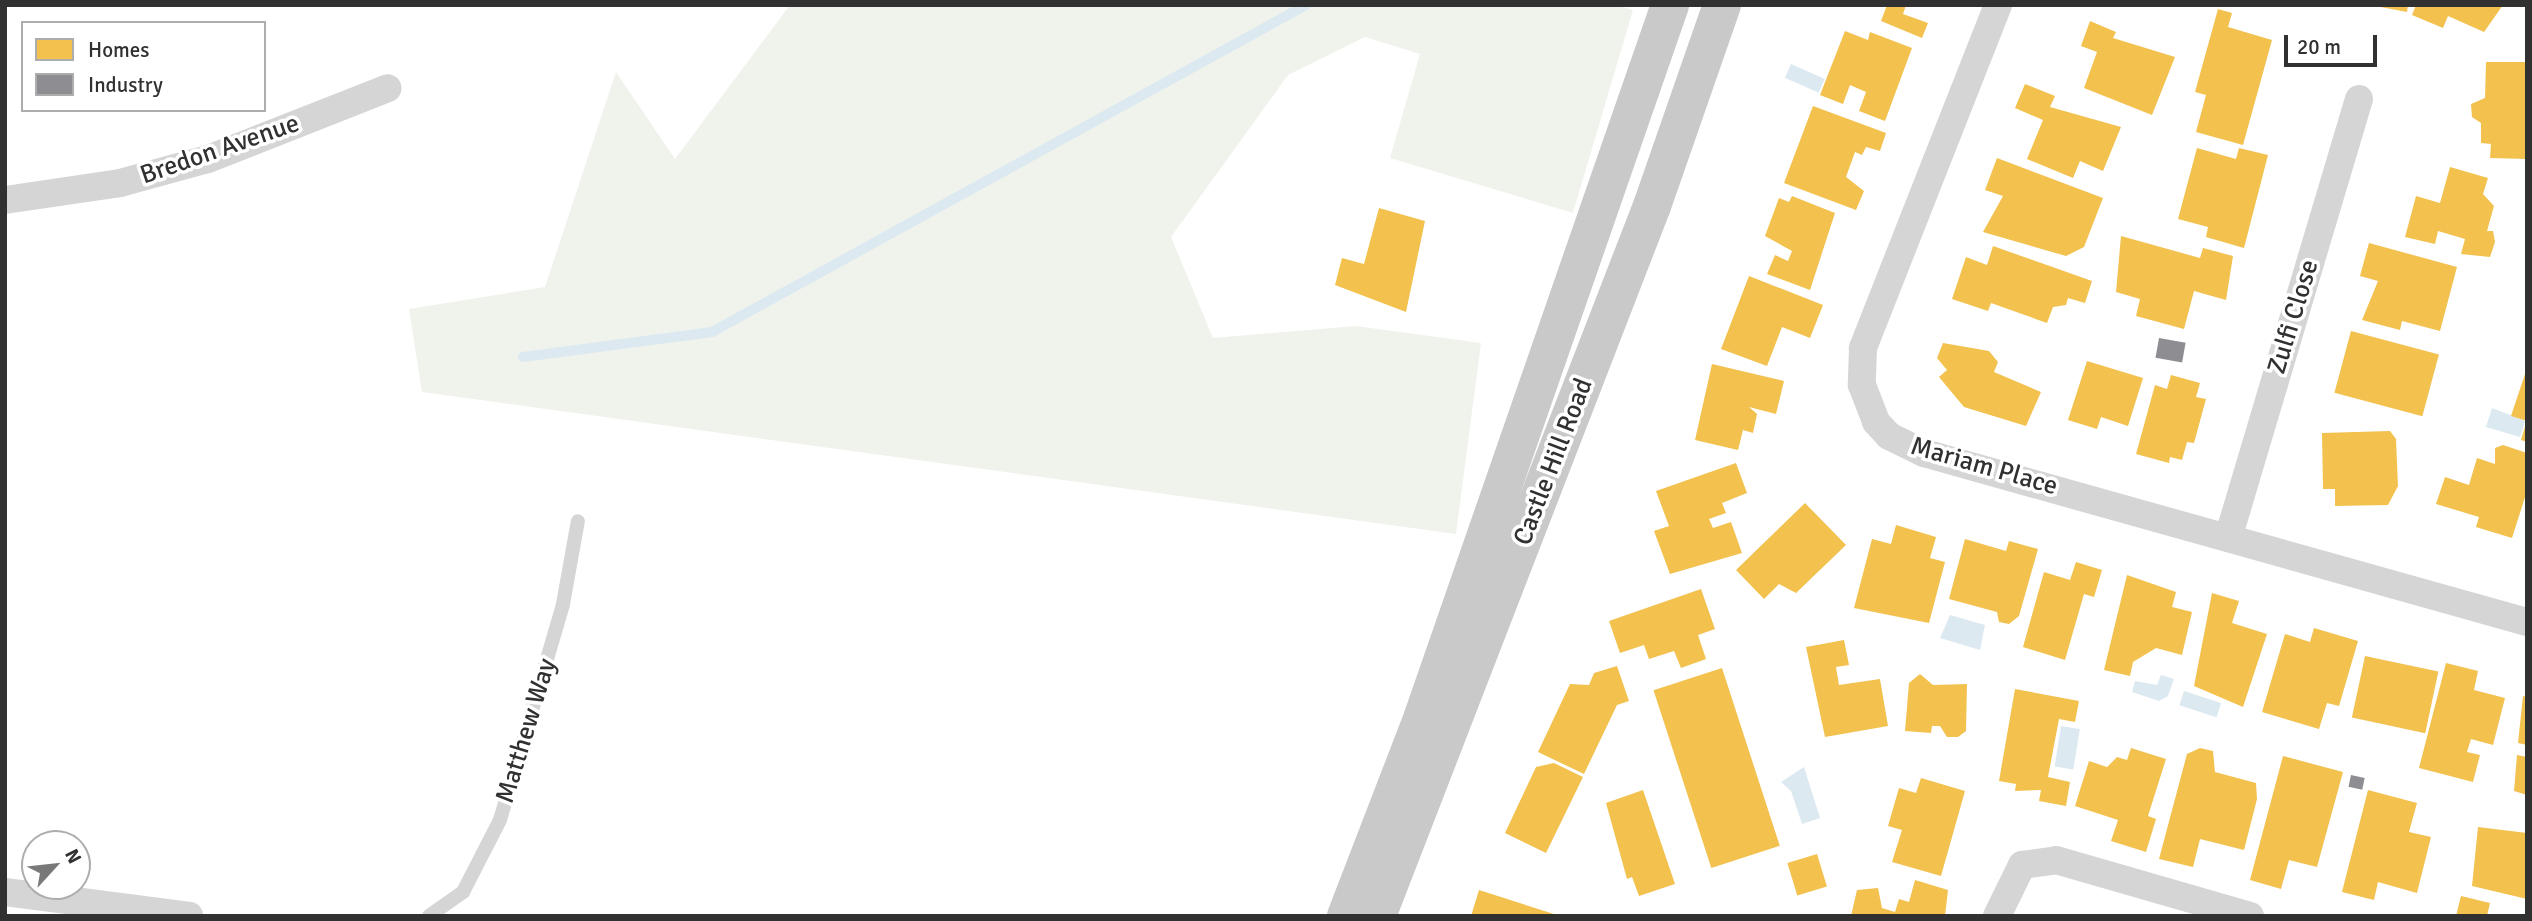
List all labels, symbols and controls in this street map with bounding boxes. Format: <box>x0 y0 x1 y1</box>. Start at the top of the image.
legend <box>21 21 266 112</box>
scale bar <box>2287 21 2380 65</box>
text: 20 m <box>2297 34 2341 60</box>
text: Homes <box>88 37 150 63</box>
text: Industry <box>88 72 163 98</box>
street label: Bredon Avenue <box>136 108 304 192</box>
street label: Zulfi Close <box>2262 256 2326 378</box>
street label: Castle Hill Road <box>1508 374 1600 550</box>
street label: Mariam Place <box>1907 431 2061 503</box>
street label: Matthew Way <box>490 655 564 807</box>
north arrow <box>21 830 91 900</box>
text: N <box>59 845 87 868</box>

